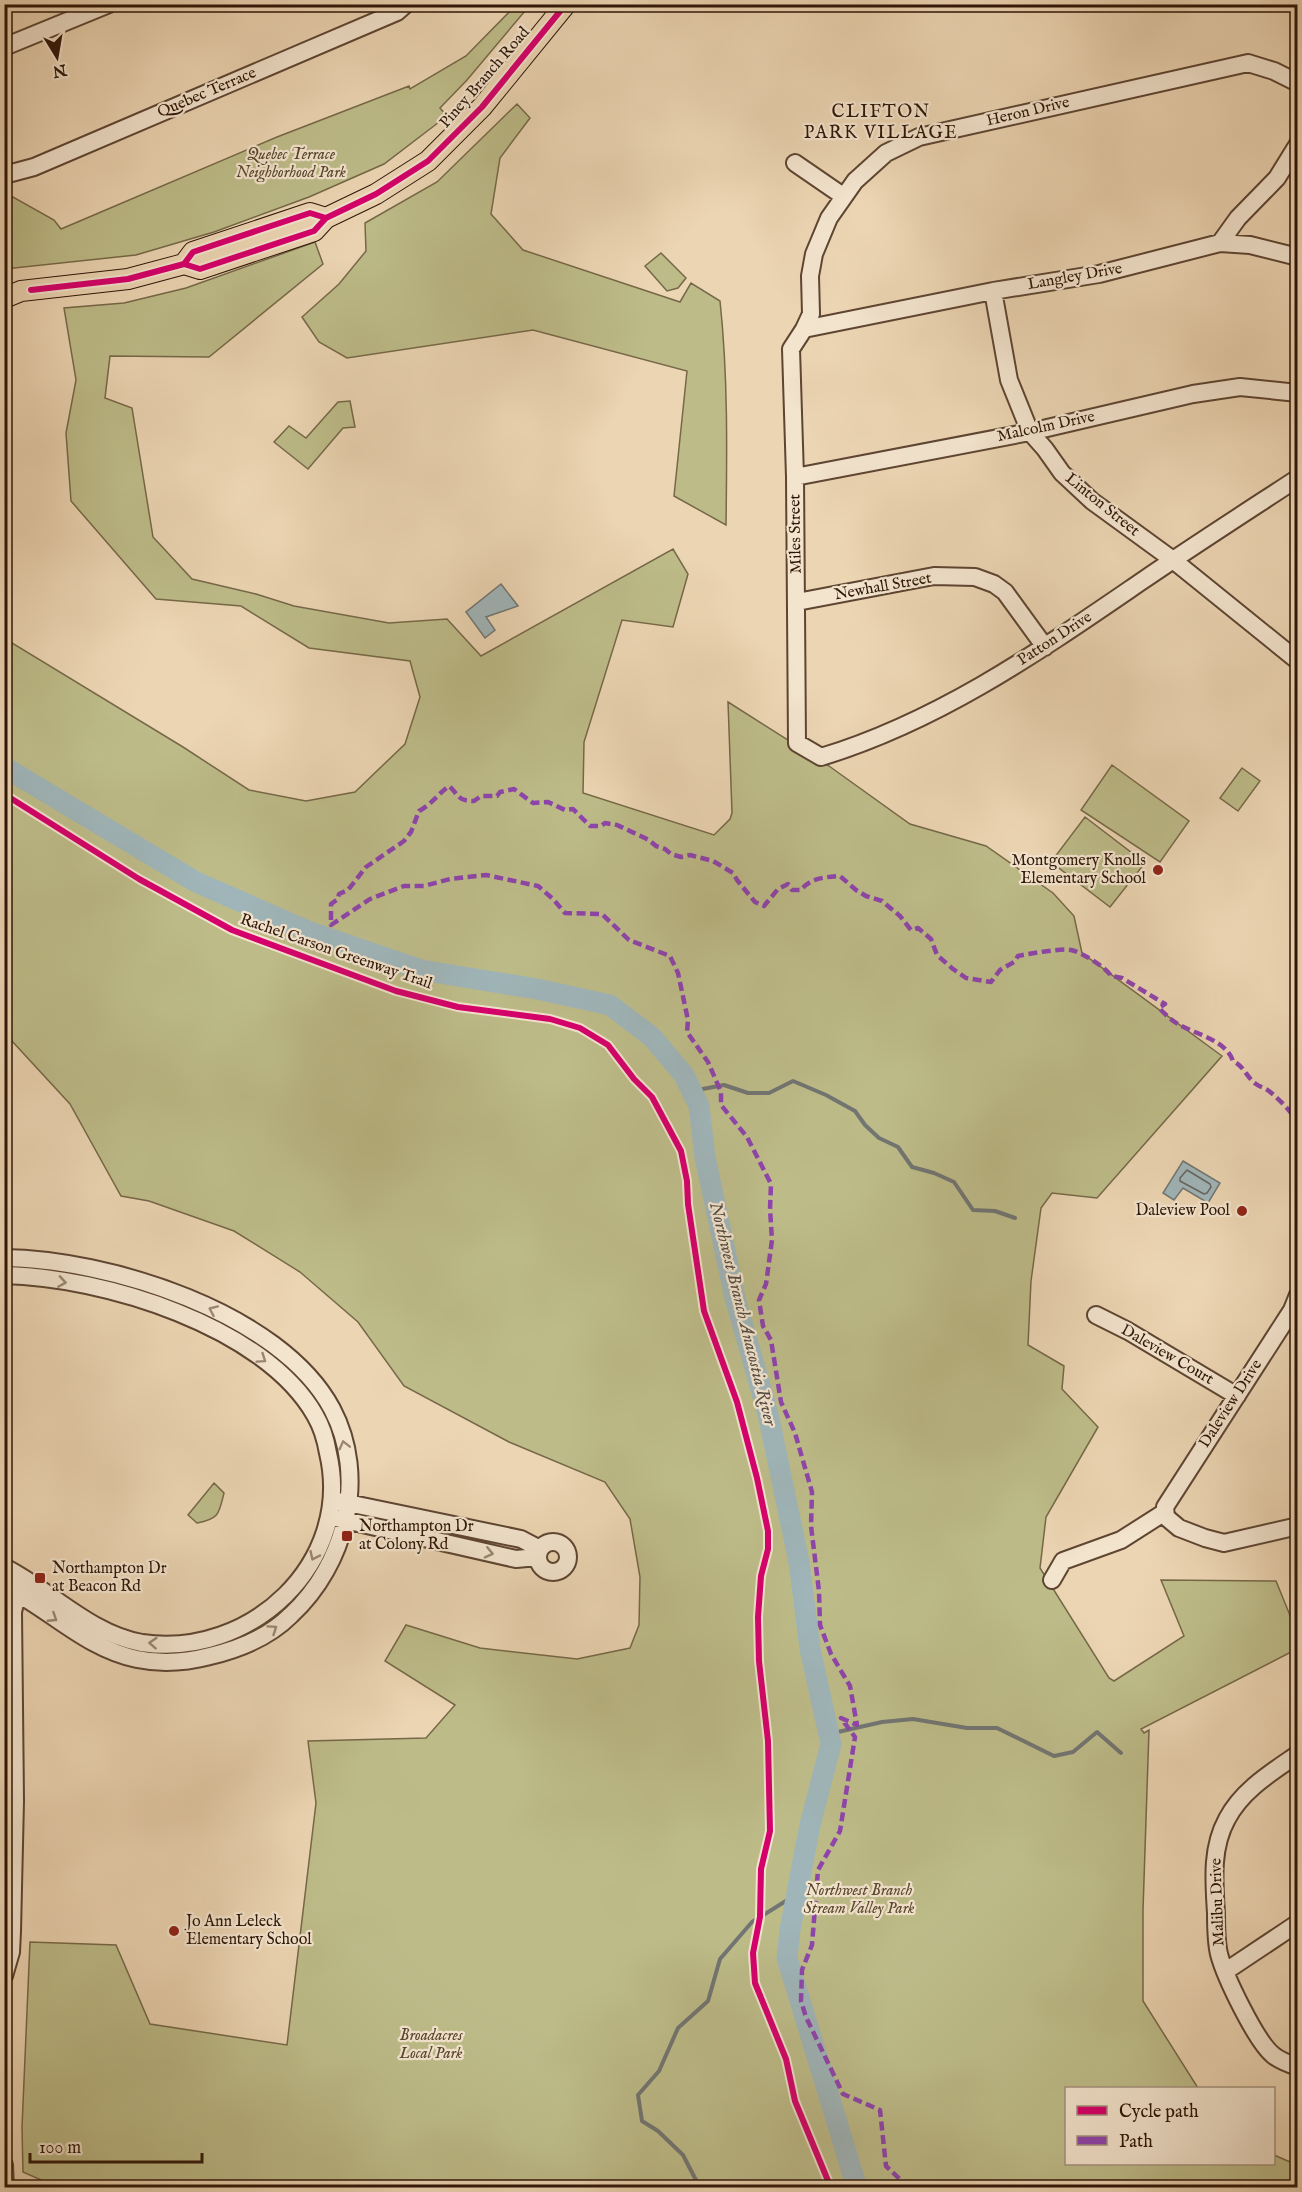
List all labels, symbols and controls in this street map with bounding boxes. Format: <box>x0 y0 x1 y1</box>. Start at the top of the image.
street label: Piney Branch Road <box>436 23 535 133</box>
north arrow <box>27 27 87 87</box>
text: N <box>51 58 69 81</box>
street label: Quebec Terrace <box>155 63 259 123</box>
street label: Heron Drive <box>985 93 1071 131</box>
district label: CLIFTON PARK VILLAGE <box>804 101 958 145</box>
park label: Quebec Terrace Neighborhood Park <box>236 145 347 183</box>
street label: Langley Drive <box>1026 259 1124 295</box>
street label: Malcolm Drive <box>995 407 1097 447</box>
street label: Linton Street <box>1061 469 1144 541</box>
street label: Miles Street <box>785 493 807 574</box>
street label: Newhall Street <box>833 569 934 605</box>
street label: Patton Drive <box>1014 608 1096 670</box>
place label: Montgomery Knolls Elementary School <box>1011 851 1147 889</box>
marker: Montgomery Knolls Elementary School <box>1151 863 1165 877</box>
street label: Rachel Carson Greenway Trail <box>237 910 435 995</box>
water label: Northwest Branch Anacostia River <box>703 1200 781 1429</box>
place label: Daleview Pool <box>1135 1201 1231 1221</box>
marker: Daleview Pool <box>1235 1204 1249 1218</box>
one-way arrow <box>58 1275 67 1287</box>
one-way arrow <box>209 1305 220 1317</box>
street label: Daleview Court <box>1117 1320 1217 1390</box>
one-way arrow <box>255 1352 266 1363</box>
street label: Daleview Drive <box>1195 1356 1267 1452</box>
one-way arrow <box>339 1440 352 1450</box>
place label: Northampton Dr at Colony Rd <box>359 1517 474 1555</box>
marker: Northampton Dr at Colony Rd <box>340 1529 354 1543</box>
one-way arrow <box>483 1545 493 1558</box>
one-way arrow <box>309 1549 321 1560</box>
place label: Northampton Dr at Beacon Rd <box>52 1559 167 1597</box>
marker: Northampton Dr at Beacon Rd <box>33 1571 47 1585</box>
one-way arrow <box>47 1611 58 1622</box>
one-way arrow <box>266 1625 277 1636</box>
one-way arrow <box>149 1637 158 1650</box>
street label: Malibu Drive <box>1206 1858 1230 1946</box>
park label: Northwest Branch Stream Valley Park <box>804 1881 915 1919</box>
place label: Jo Ann Leleck Elementary School <box>184 1912 312 1950</box>
marker: Jo Ann Leleck Elementary School <box>167 1924 181 1938</box>
park label: Broadacres Local Park <box>399 2026 463 2064</box>
legend <box>1065 2087 1275 2165</box>
text: Cycle path <box>1119 2101 1199 2124</box>
scale bar <box>30 2126 202 2164</box>
text: Path <box>1119 2131 1153 2154</box>
text: 100 m <box>39 2137 81 2160</box>

